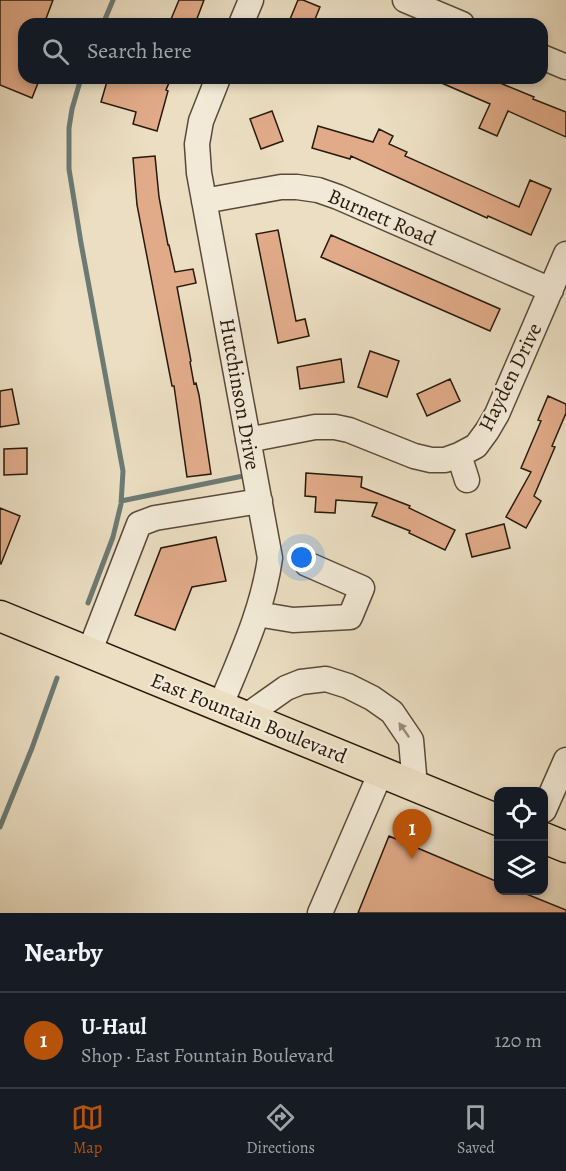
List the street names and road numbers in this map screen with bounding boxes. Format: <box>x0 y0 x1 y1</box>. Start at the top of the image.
street label: Burnett Road <box>324 182 441 253</box>
street label: Hutchinson Drive <box>213 316 267 472</box>
street label: Hayden Drive <box>472 318 548 436</box>
street label: East Fountain Boulevard <box>147 666 352 770</box>

